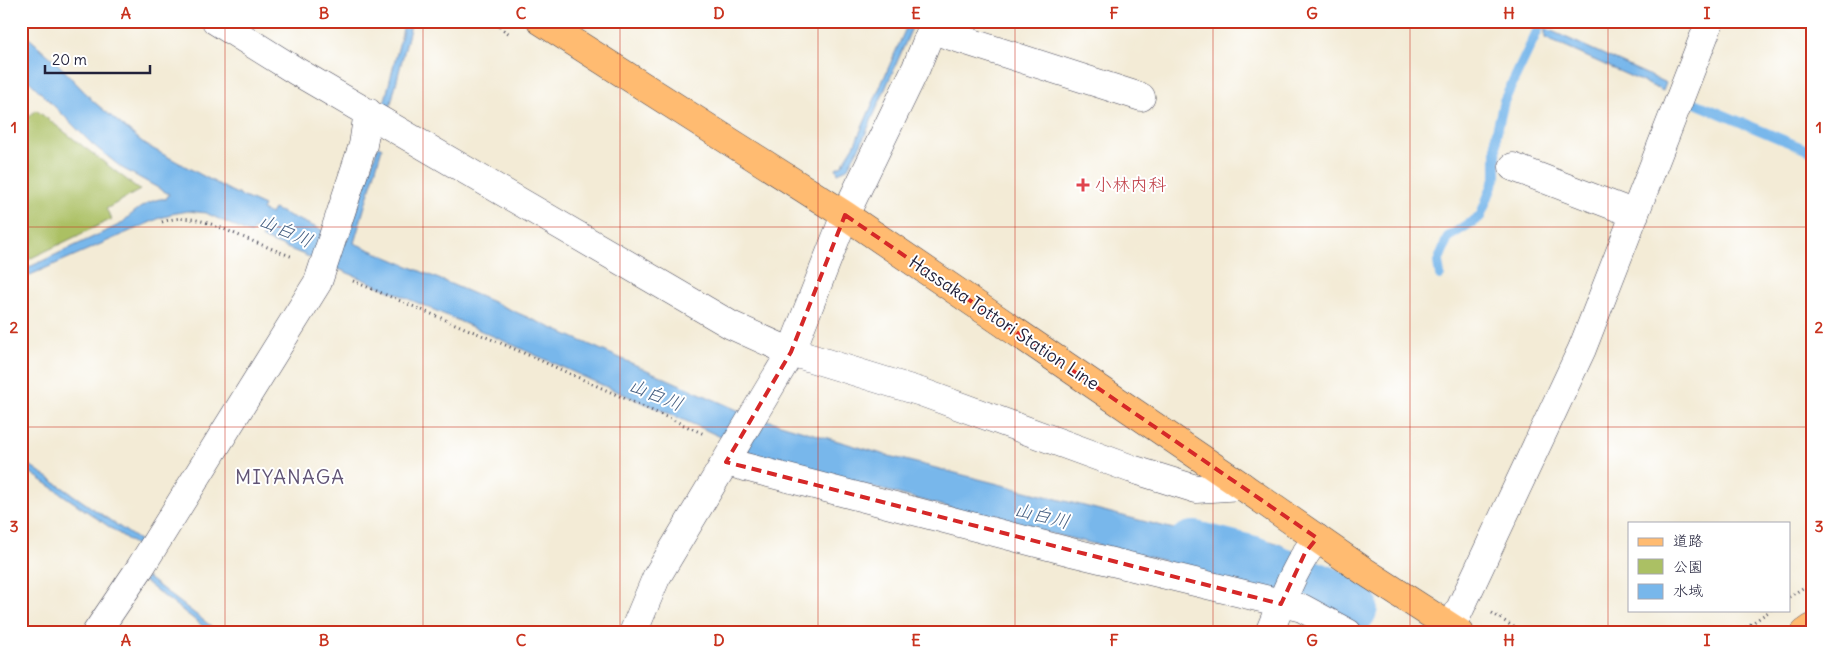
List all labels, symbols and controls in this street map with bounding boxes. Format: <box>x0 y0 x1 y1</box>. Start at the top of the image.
text: A <box>121 3 131 23</box>
text: B <box>319 3 330 23</box>
text: C <box>516 3 527 23</box>
text: D <box>713 3 725 23</box>
text: E <box>911 3 921 23</box>
text: F <box>1109 3 1119 23</box>
text: G <box>1306 3 1318 23</box>
text: H <box>1503 3 1515 23</box>
text: I <box>1704 3 1711 23</box>
scale bar <box>45 42 150 74</box>
text: 20 m <box>52 50 87 69</box>
text: 1 <box>11 117 17 137</box>
text: 1 <box>1816 117 1822 137</box>
place label: 小林内科 <box>1094 173 1166 196</box>
marker: 小林内科 <box>1076 178 1090 192</box>
water label: 山白川 <box>255 207 317 253</box>
street label: Hassaka Tottori Station Line <box>905 250 1104 395</box>
text: 2 <box>10 317 19 337</box>
text: 2 <box>1815 317 1824 337</box>
water label: 山白川 <box>625 372 687 416</box>
district label: MIYANAGA <box>235 464 345 489</box>
water label: 山白川 <box>1011 496 1073 534</box>
text: 3 <box>9 516 19 536</box>
text: 3 <box>1814 516 1824 536</box>
legend <box>1628 522 1790 612</box>
text: 道路 <box>1673 531 1703 550</box>
text: 公園 <box>1673 557 1703 576</box>
text: 水域 <box>1673 581 1703 600</box>
text: A <box>121 630 131 650</box>
text: B <box>319 630 330 650</box>
text: C <box>516 630 527 650</box>
text: D <box>713 630 725 650</box>
text: E <box>911 630 921 650</box>
text: F <box>1109 630 1119 650</box>
text: G <box>1306 630 1318 650</box>
text: H <box>1503 630 1515 650</box>
text: I <box>1704 630 1711 650</box>

